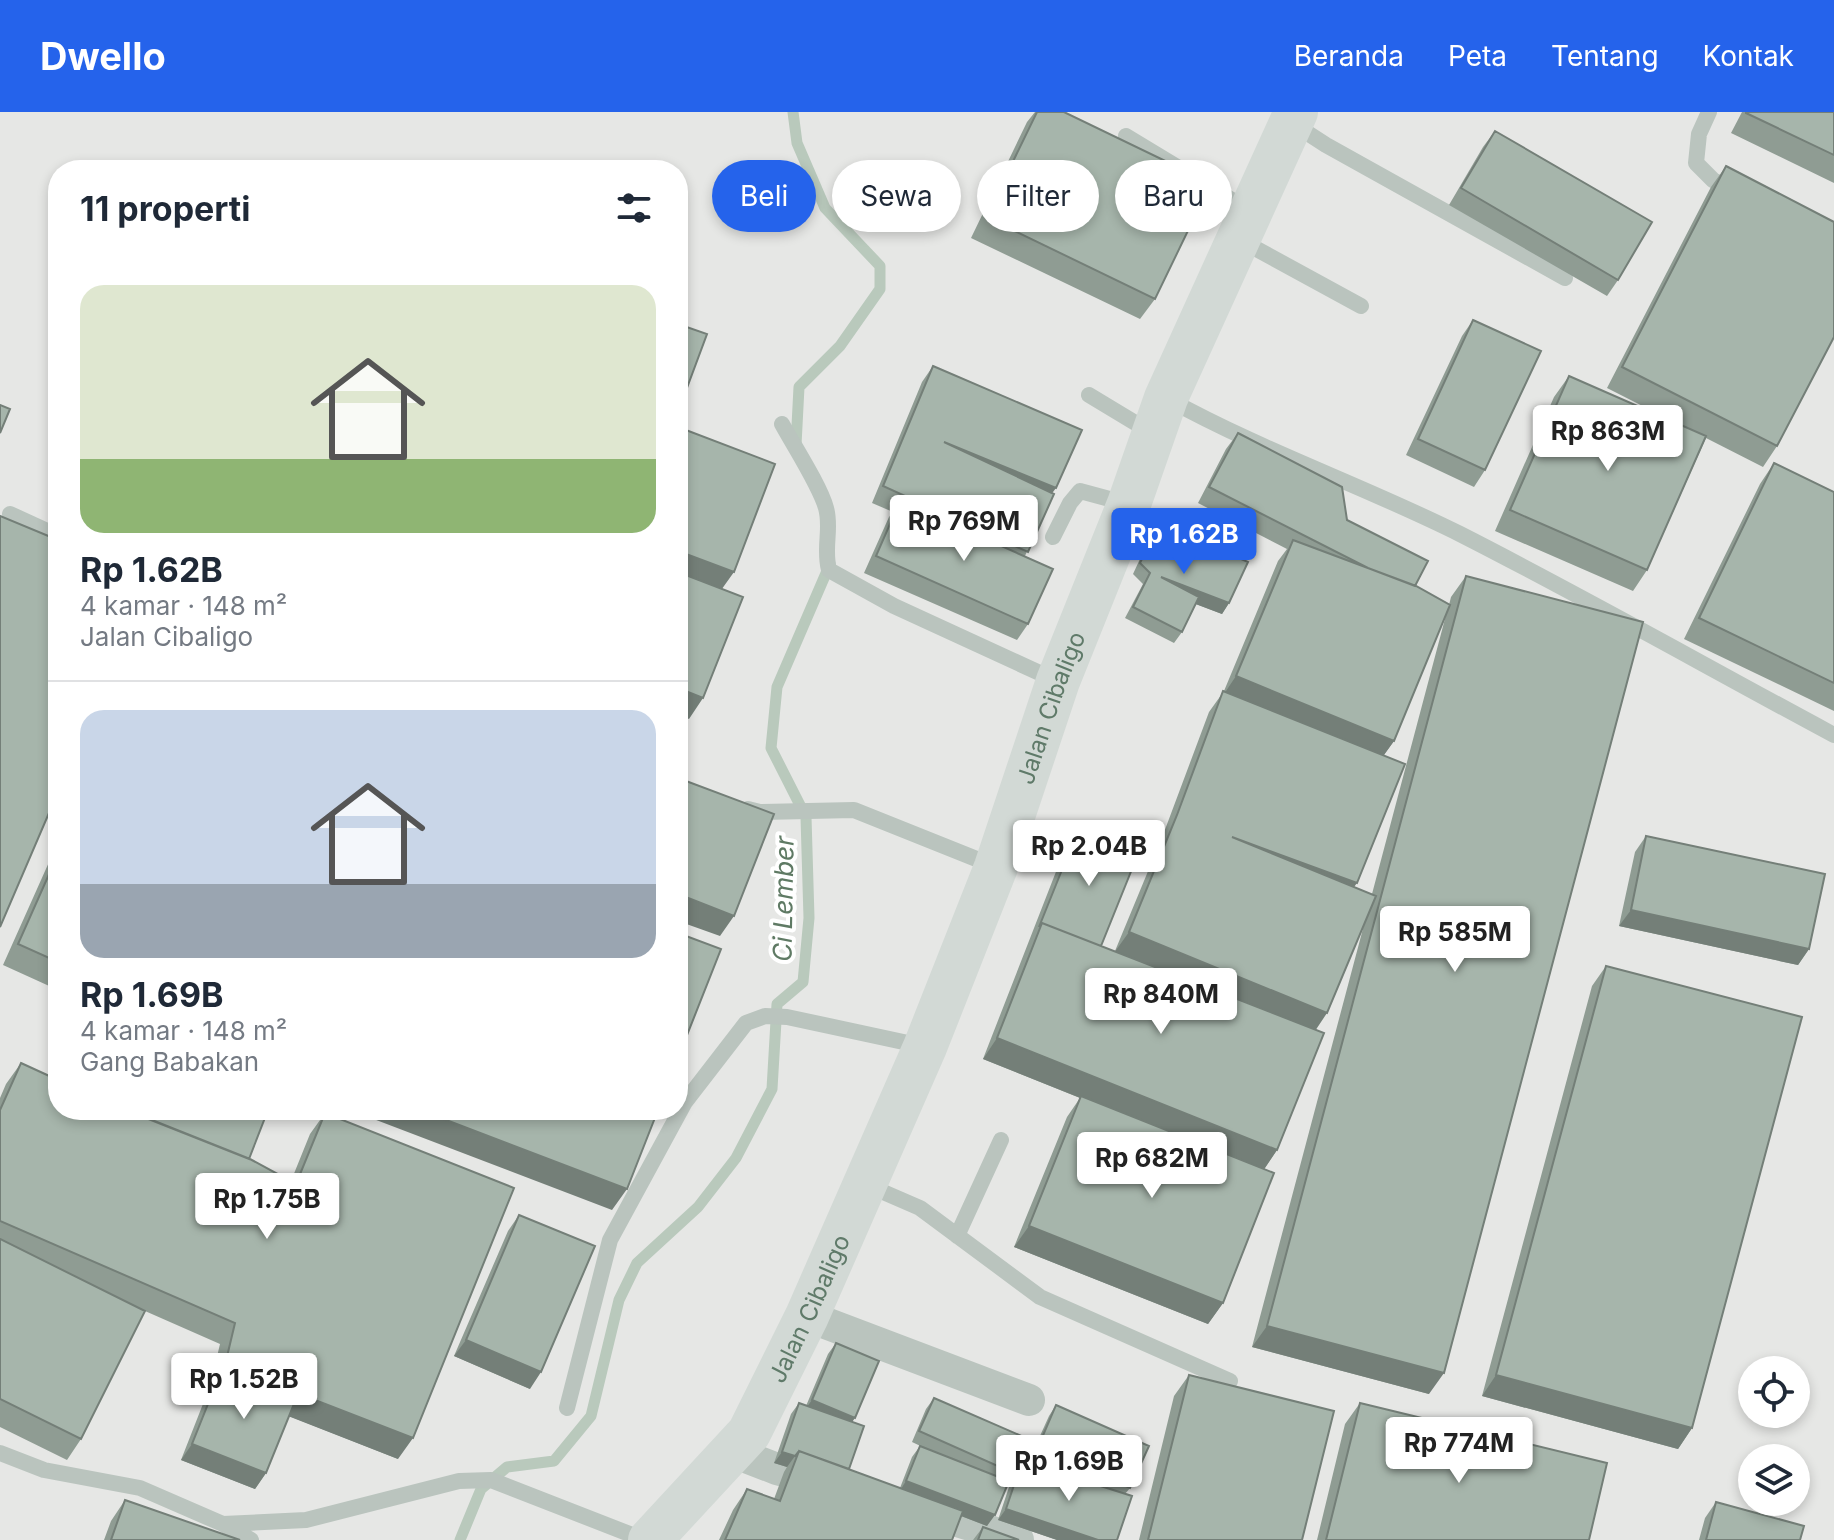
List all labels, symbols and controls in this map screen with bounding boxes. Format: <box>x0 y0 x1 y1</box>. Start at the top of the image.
text: Dwello <box>40 33 166 79</box>
text: Beranda <box>1294 39 1404 73</box>
text: Peta <box>1448 39 1507 73</box>
text: Tentang <box>1551 39 1659 73</box>
text: Kontak <box>1703 39 1794 73</box>
chip: Beli <box>712 160 816 232</box>
chip: Sewa <box>832 160 961 232</box>
chip: Filter <box>977 160 1099 232</box>
chip: Baru <box>1115 160 1232 232</box>
icon: filters <box>612 186 656 230</box>
text: 11 properti <box>80 188 251 229</box>
icon: home <box>296 337 440 481</box>
pin: Rp 863M <box>1534 405 1682 473</box>
text: Rp 863M <box>1551 415 1665 446</box>
pin: Rp 769M <box>890 495 1038 563</box>
text: Rp 769M <box>908 505 1020 536</box>
pin: Rp 1.62B <box>1101 508 1267 576</box>
text: Rp 1.62B <box>1129 518 1239 549</box>
text: Rp 1.62B <box>80 549 223 590</box>
text: 4 kamar · 148 m² <box>80 590 287 621</box>
text: Jalan Cibaligo <box>80 621 253 652</box>
street label: Jalan Cibaligo <box>1010 627 1091 788</box>
icon: home <box>296 762 440 906</box>
pin: Rp 2.04B <box>1006 820 1172 888</box>
text: Rp 2.04B <box>1031 830 1147 861</box>
water label: Ci Lember <box>766 835 800 962</box>
pin: Rp 585M <box>1381 906 1529 974</box>
text: Rp 585M <box>1398 916 1512 947</box>
pin: Rp 840M <box>1087 968 1235 1036</box>
text: Rp 1.69B <box>80 974 224 1015</box>
text: Rp 840M <box>1103 978 1219 1009</box>
text: 4 kamar · 148 m² <box>80 1015 287 1046</box>
text: Gang Babakan <box>80 1046 259 1077</box>
pin: Rp 682M <box>1078 1132 1226 1200</box>
text: Rp 682M <box>1095 1142 1209 1173</box>
pin: Rp 1.75B <box>184 1173 350 1241</box>
text: Rp 1.75B <box>213 1183 321 1214</box>
street label: Jalan Cibaligo <box>762 1230 855 1387</box>
pin: Rp 1.52B <box>161 1353 327 1421</box>
map controls <box>1738 1356 1810 1516</box>
button: locate <box>1738 1356 1810 1428</box>
text: Rp 1.52B <box>189 1363 299 1394</box>
pin: Rp 774M <box>1385 1417 1533 1485</box>
text: Rp 774M <box>1404 1427 1514 1458</box>
pin: Rp 1.69B <box>986 1435 1152 1503</box>
button: layers <box>1738 1444 1810 1516</box>
text: Rp 1.69B <box>1014 1445 1124 1476</box>

